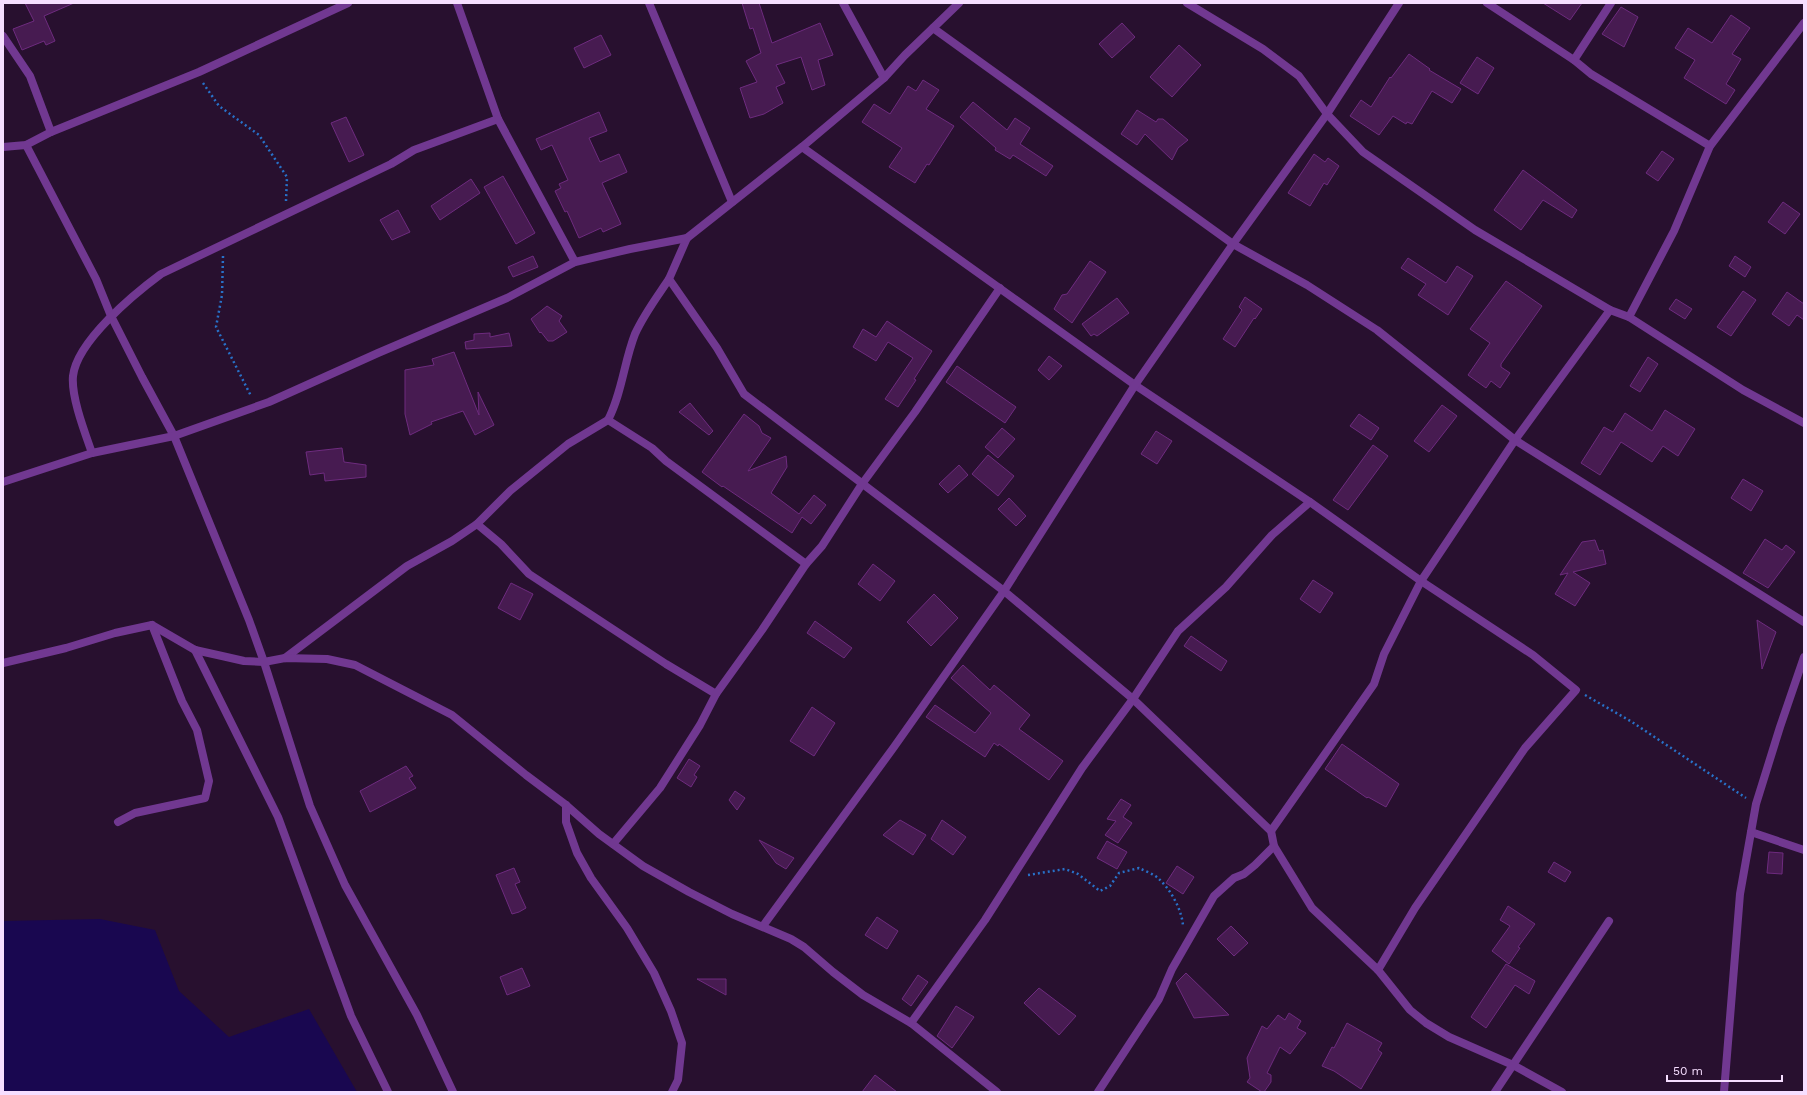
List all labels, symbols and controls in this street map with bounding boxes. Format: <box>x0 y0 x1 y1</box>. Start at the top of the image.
scale bar <box>1667 1057 1782 1083</box>
text: 50 m <box>1673 1064 1703 1078</box>

